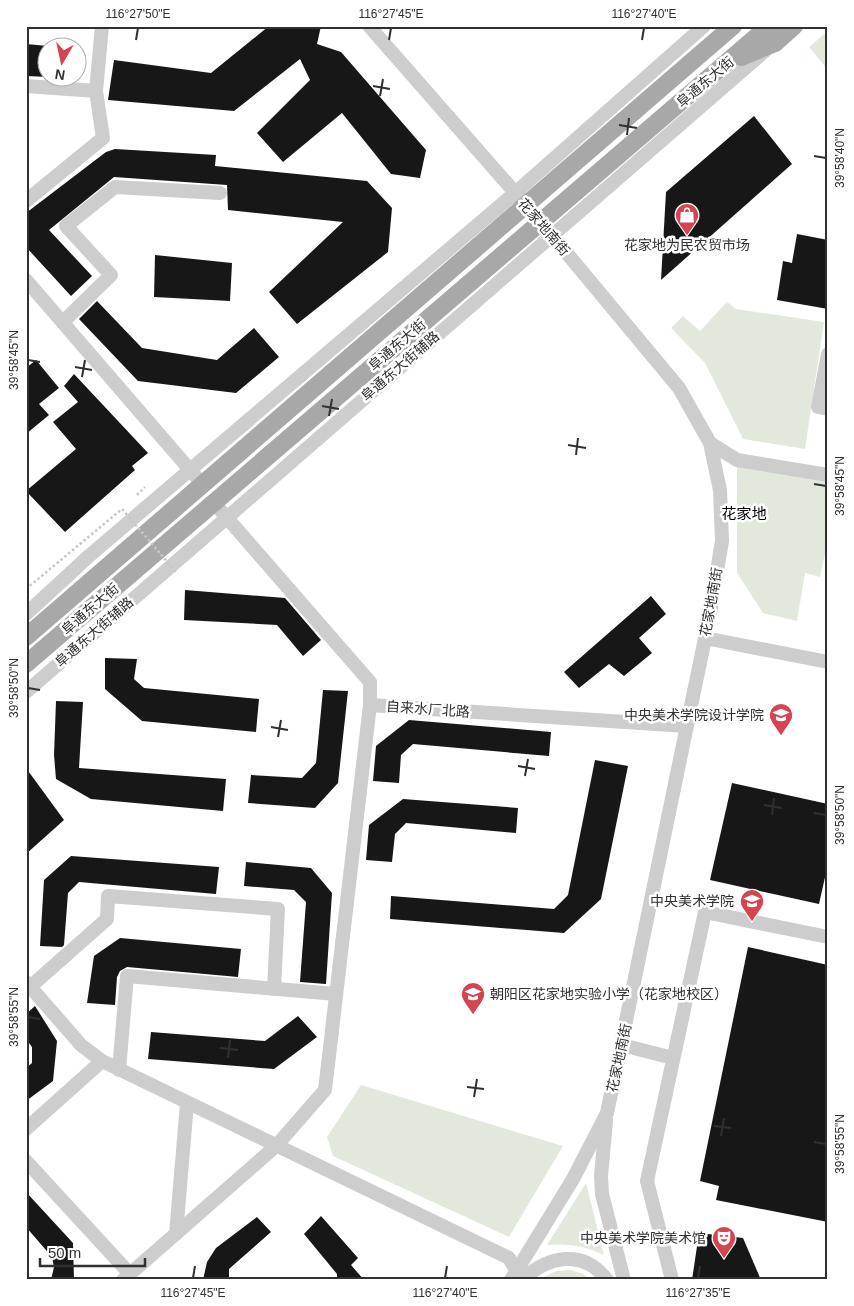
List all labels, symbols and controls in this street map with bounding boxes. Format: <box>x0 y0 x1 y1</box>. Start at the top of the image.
text: 116°27'50"E <box>105 7 171 21</box>
text: 116°27'45"E <box>358 7 424 21</box>
text: 116°27'40"E <box>611 7 677 21</box>
north arrow <box>38 38 88 88</box>
street label: 阜通东大街 <box>673 53 737 111</box>
text: N <box>54 66 66 84</box>
text: 39°58'40"N <box>833 128 847 188</box>
street label: 花家地南街 <box>515 195 573 259</box>
shop icon: 花家地为民农贸市场 <box>674 202 700 236</box>
place label: 花家地为民农贸市场 <box>624 237 750 253</box>
street label: 阜通东大街 <box>365 316 429 374</box>
street label: 阜通东大街辅路 <box>358 328 442 404</box>
text: 39°58'45"N <box>7 330 21 390</box>
text: 39°58'45"N <box>833 456 847 516</box>
district label: 花家地 <box>721 505 767 522</box>
street label: 花家地南街 <box>697 566 725 638</box>
street label: 阜通东大街 <box>58 580 122 638</box>
street label: 阜通东大街辅路 <box>52 594 136 670</box>
text: 39°58'50"N <box>7 658 21 718</box>
street label: 自来水厂北路 <box>386 698 470 720</box>
school or university icon: 中央美术学院设计学院 <box>768 702 794 736</box>
place label: 中央美术学院设计学院 <box>624 707 764 723</box>
text: 39°58'50"N <box>833 785 847 845</box>
school or university icon: 中央美术学院 <box>739 888 765 922</box>
place label: 中央美术学院 <box>650 893 734 909</box>
school or university icon: 朝阳区花家地实验小学（花家地校区） <box>460 981 486 1015</box>
place label: 朝阳区花家地实验小学（花家地校区） <box>490 986 728 1002</box>
text: 39°58'55"N <box>7 987 21 1047</box>
street label: 花家地南街 <box>604 1022 634 1094</box>
text: 39°58'55"N <box>833 1114 847 1174</box>
theatre icon: 中央美术学院美术馆 <box>711 1225 737 1259</box>
place label: 中央美术学院美术馆 <box>580 1230 706 1246</box>
scale bar <box>40 1236 145 1268</box>
text: 50 m <box>48 1244 81 1261</box>
text: 116°27'45"E <box>160 1286 226 1300</box>
text: 116°27'40"E <box>412 1286 478 1300</box>
text: 116°27'35"E <box>665 1286 731 1300</box>

